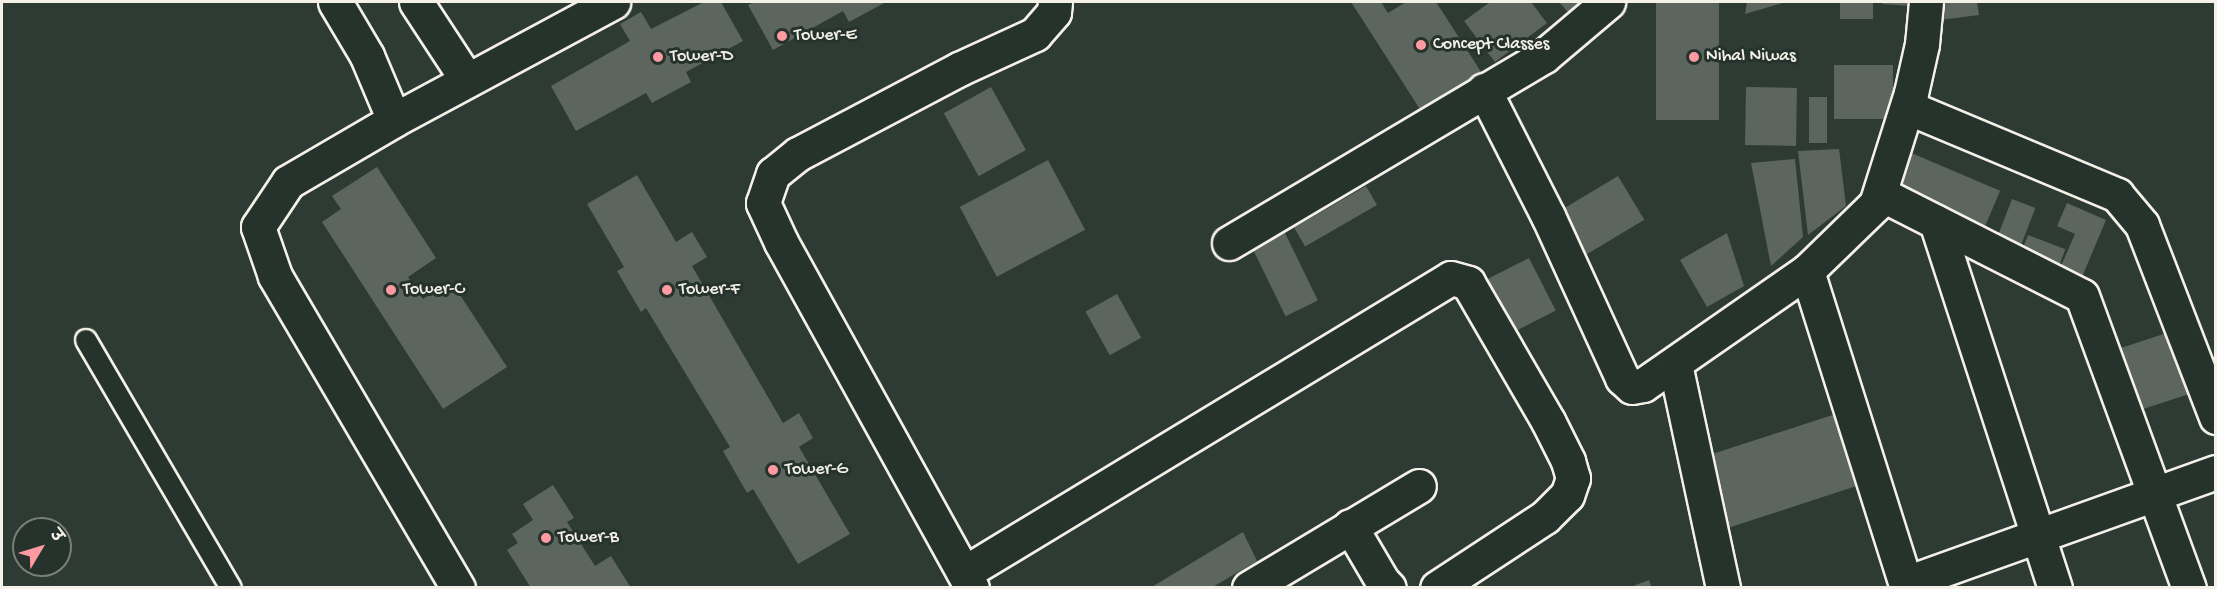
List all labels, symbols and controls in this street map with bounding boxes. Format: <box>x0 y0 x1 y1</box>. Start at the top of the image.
place label: Tower-E <box>794 25 857 47</box>
marker: Tower-E <box>775 29 789 43</box>
place label: Concept Classes <box>1433 34 1549 56</box>
marker: Concept Classes <box>1414 38 1428 52</box>
place label: Tower-D <box>670 46 733 68</box>
place label: Nihal Niwas <box>1706 46 1796 68</box>
marker: Tower-D <box>651 50 665 64</box>
marker: Nihal Niwas <box>1687 50 1701 64</box>
place label: Tower-C <box>403 279 464 301</box>
place label: Tower-F <box>679 279 740 301</box>
marker: Tower-C <box>384 283 398 297</box>
marker: Tower-F <box>660 283 674 297</box>
place label: Tower-G <box>785 459 848 481</box>
marker: Tower-G <box>766 463 780 477</box>
north arrow <box>12 517 72 577</box>
text: उ <box>44 527 66 547</box>
place label: Tower-B <box>558 527 619 549</box>
marker: Tower-B <box>539 531 553 545</box>

